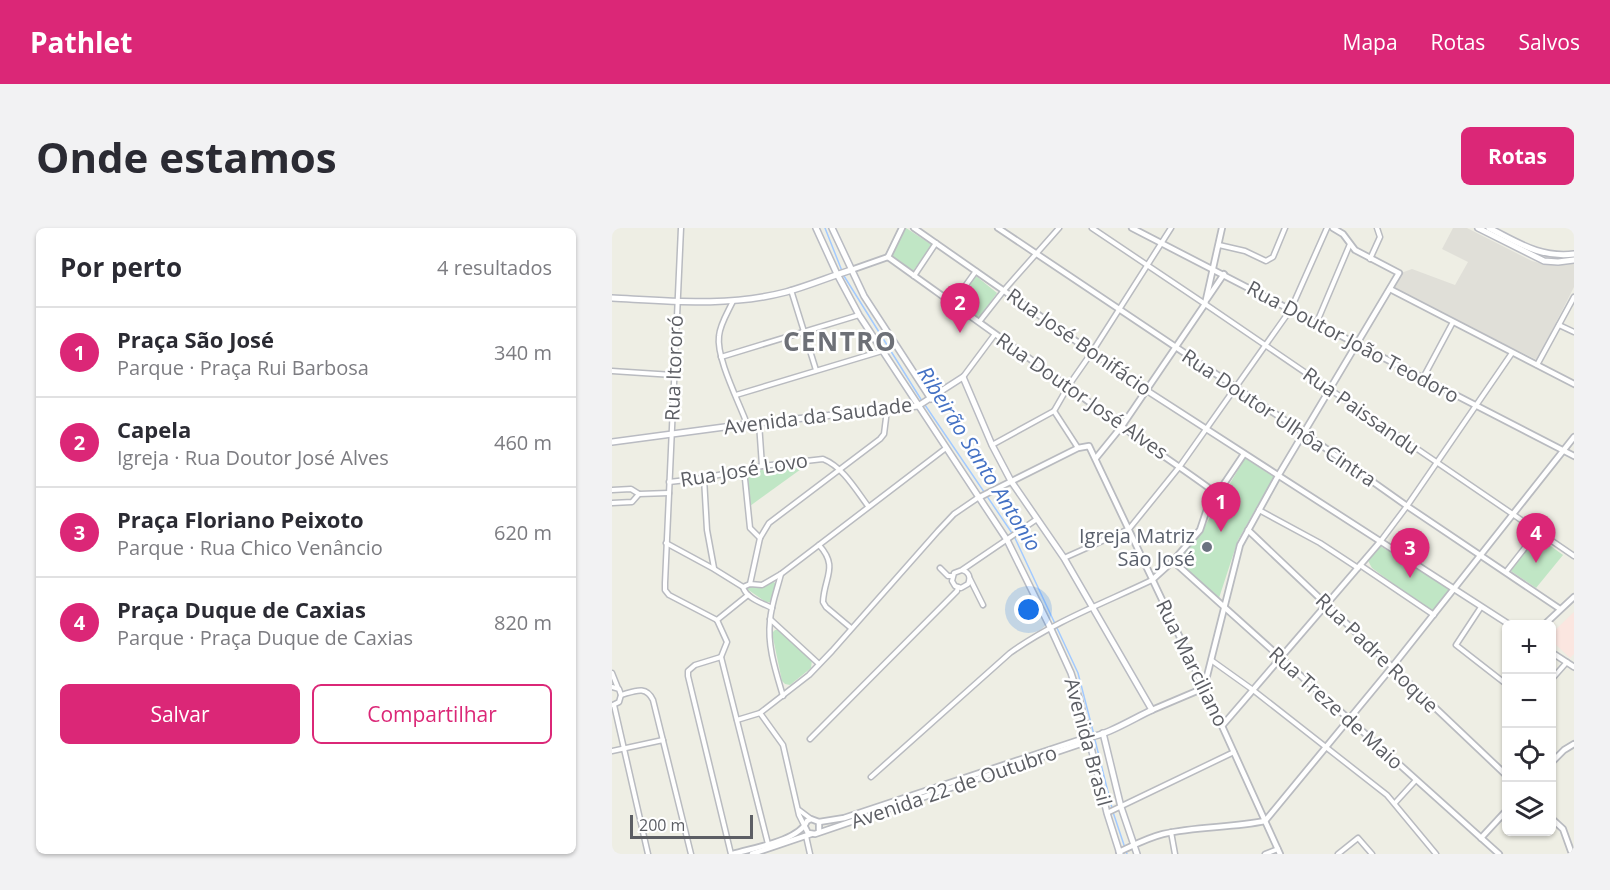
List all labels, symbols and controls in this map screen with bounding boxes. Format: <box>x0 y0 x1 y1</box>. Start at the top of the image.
text: Pathlet <box>30 23 132 61</box>
text: Mapa <box>1343 28 1398 56</box>
text: Rotas <box>1431 28 1485 56</box>
text: Salvos <box>1518 28 1580 56</box>
button: Rotas <box>1461 127 1574 185</box>
text: Onde estamos <box>36 128 337 185</box>
text: Por perto <box>60 249 182 285</box>
text: 4 resultados <box>437 254 552 281</box>
street label: Rua Doutor João Teodoro <box>1242 274 1464 409</box>
street label: Rua José Bonifácio <box>1001 281 1157 402</box>
pin: 2 <box>940 284 980 333</box>
street label: Rua Itororó <box>658 315 689 421</box>
district label: CENTRO <box>783 323 897 359</box>
text: Praça São José <box>117 324 274 354</box>
street label: Rua Doutor José Alves <box>991 326 1174 465</box>
text: 1 <box>74 339 85 366</box>
text: 340 m <box>494 339 552 366</box>
street label: Rua Doutor Ulhôa Cintra <box>1177 342 1382 493</box>
text: Parque · Praça Rui Barbosa <box>117 354 369 381</box>
water label: Ribeirão Santo Antonio <box>911 361 1048 556</box>
street label: Rua Paissandu <box>1298 361 1425 461</box>
street label: Avenida da Saudade <box>722 391 914 440</box>
text: Capela <box>117 414 191 444</box>
text: 2 <box>74 429 85 456</box>
text: 460 m <box>494 429 552 456</box>
text: Igreja · Rua Doutor José Alves <box>117 444 389 471</box>
street label: Rua José Lovo <box>678 446 810 493</box>
pin: 1 <box>1202 482 1240 532</box>
text: Praça Floriano Peixoto <box>117 504 364 534</box>
pin: 4 <box>1516 514 1556 563</box>
text: 3 <box>74 519 85 546</box>
text: 620 m <box>494 519 552 546</box>
place label: Igreja Matriz São José <box>1079 522 1195 572</box>
pin: 3 <box>1390 528 1430 578</box>
text: Parque · Rua Chico Venâncio <box>117 534 383 561</box>
marker: Igreja Matriz São José <box>1200 540 1214 554</box>
street label: Rua Padre Roque <box>1310 587 1445 718</box>
text: Praça Duque de Caxias <box>117 594 366 624</box>
your location <box>1014 595 1043 624</box>
street label: Rua Marciliano <box>1150 595 1235 731</box>
text: 4 <box>74 609 85 636</box>
text: 820 m <box>494 609 552 636</box>
map controls <box>1502 620 1556 836</box>
button: + <box>1502 620 1556 674</box>
text: Parque · Praça Duque de Caxias <box>117 624 413 651</box>
street label: Rua Treze de Maio <box>1263 640 1409 775</box>
button: − <box>1502 674 1556 728</box>
street label: Avenida Brasil <box>1058 675 1119 809</box>
button: Salvar <box>60 684 300 744</box>
button: Compartilhar <box>312 684 552 744</box>
button: locate <box>1502 728 1556 782</box>
street label: Avenida 22 de Outubro <box>847 739 1060 834</box>
button: layers <box>1502 782 1556 836</box>
scale bar <box>630 812 753 840</box>
text: 200 m <box>639 814 685 836</box>

